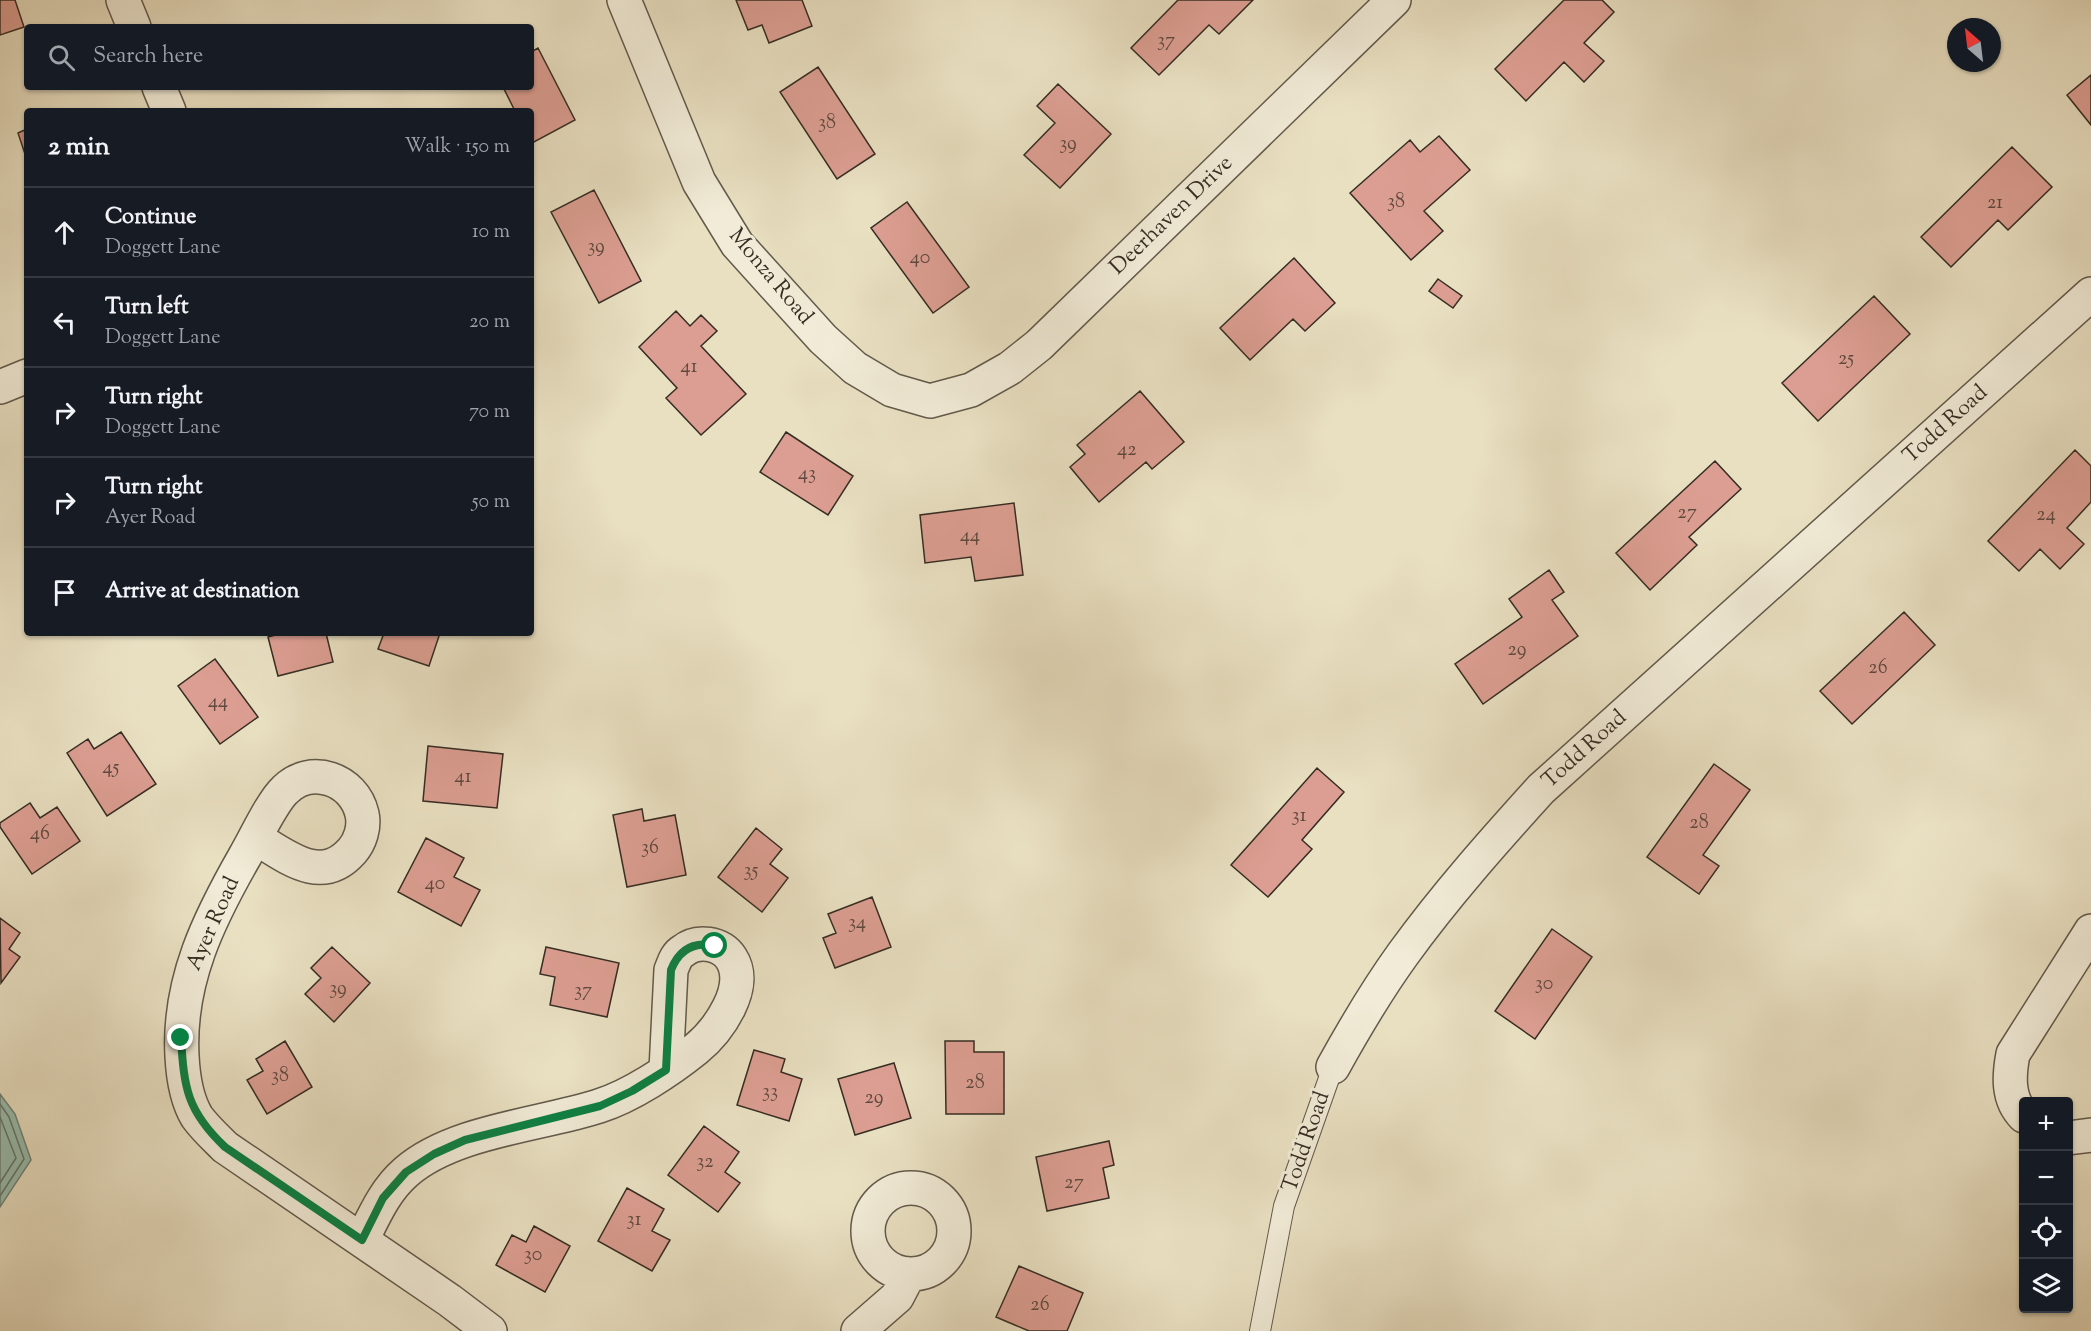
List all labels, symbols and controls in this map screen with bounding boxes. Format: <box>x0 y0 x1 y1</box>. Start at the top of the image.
north arrow <box>1947 18 2001 72</box>
search box <box>24 24 534 90</box>
house number: 37 <box>1157 27 1175 56</box>
icon: search <box>45 41 78 74</box>
text: Search here <box>93 41 203 73</box>
house number: 38 <box>818 109 836 138</box>
text: 2 min <box>48 129 110 166</box>
house number: 39 <box>1059 130 1077 159</box>
text: Walk · 150 m <box>404 133 510 162</box>
street label: Deerhaven Drive <box>1103 149 1241 283</box>
house number: 38 <box>1387 188 1405 217</box>
house number: 21 <box>1987 189 2003 218</box>
text: Continue <box>105 202 196 234</box>
icon: ahead <box>48 216 81 249</box>
text: 10 m <box>472 218 510 247</box>
street label: Monza Road <box>720 222 820 332</box>
house number: 39 <box>587 233 605 262</box>
text: Doggett Lane <box>105 234 220 263</box>
house number: 40 <box>910 244 930 273</box>
text: Turn left <box>105 292 188 324</box>
icon: left <box>48 306 81 339</box>
text: 20 m <box>469 308 510 337</box>
text: Doggett Lane <box>105 324 220 353</box>
house number: 25 <box>1838 345 1854 374</box>
house number: 41 <box>681 353 698 382</box>
street label: Todd Road <box>1897 378 1995 472</box>
text: Turn right <box>105 382 202 414</box>
icon: right <box>48 396 81 429</box>
text: 70 m <box>469 398 510 427</box>
text: Doggett Lane <box>105 414 220 443</box>
house number: 42 <box>1117 436 1137 465</box>
house number: 43 <box>798 460 816 489</box>
text: Turn right <box>105 472 202 504</box>
icon: right <box>48 486 81 519</box>
text: 50 m <box>472 488 510 517</box>
house number: 27 <box>1677 499 1697 528</box>
house number: 24 <box>2036 501 2056 530</box>
text: Ayer Road <box>105 504 196 533</box>
house number: 44 <box>960 522 980 551</box>
icon: arrive <box>48 576 81 609</box>
text: Arrive at destination <box>105 576 300 608</box>
house number: 29 <box>1507 636 1527 665</box>
house number: 26 <box>1868 654 1888 683</box>
house number: 44 <box>208 688 228 717</box>
street label: Todd Road <box>1536 703 1634 797</box>
house number: 45 <box>103 754 120 783</box>
house number: 41 <box>455 763 472 792</box>
house number: 31 <box>1292 802 1307 831</box>
house number: 28 <box>1689 809 1709 838</box>
house number: 46 <box>30 820 50 849</box>
house number: 36 <box>641 834 659 863</box>
house number: 35 <box>744 857 759 886</box>
house number: 40 <box>425 870 445 899</box>
street label: Ayer Road <box>179 872 249 976</box>
house number: 34 <box>848 909 866 938</box>
route start <box>701 932 727 958</box>
house number: 30 <box>1535 970 1553 999</box>
house number: 39 <box>329 975 347 1004</box>
house number: 37 <box>574 977 592 1006</box>
route end <box>167 1024 193 1050</box>
house number: 38 <box>271 1062 289 1091</box>
house number: 28 <box>965 1069 985 1098</box>
house number: 33 <box>762 1078 778 1107</box>
house number: 29 <box>864 1084 884 1113</box>
street label: Todd Road <box>1275 1087 1339 1197</box>
map controls <box>2019 1097 2073 1313</box>
button: + <box>2019 1097 2073 1151</box>
house number: 32 <box>696 1148 714 1177</box>
button: − <box>2019 1151 2073 1205</box>
house number: 27 <box>1064 1169 1084 1198</box>
button: locate <box>2019 1205 2073 1259</box>
house number: 31 <box>627 1206 642 1235</box>
house number: 30 <box>524 1241 542 1270</box>
button: layers <box>2019 1259 2073 1313</box>
house number: 26 <box>1030 1291 1050 1320</box>

